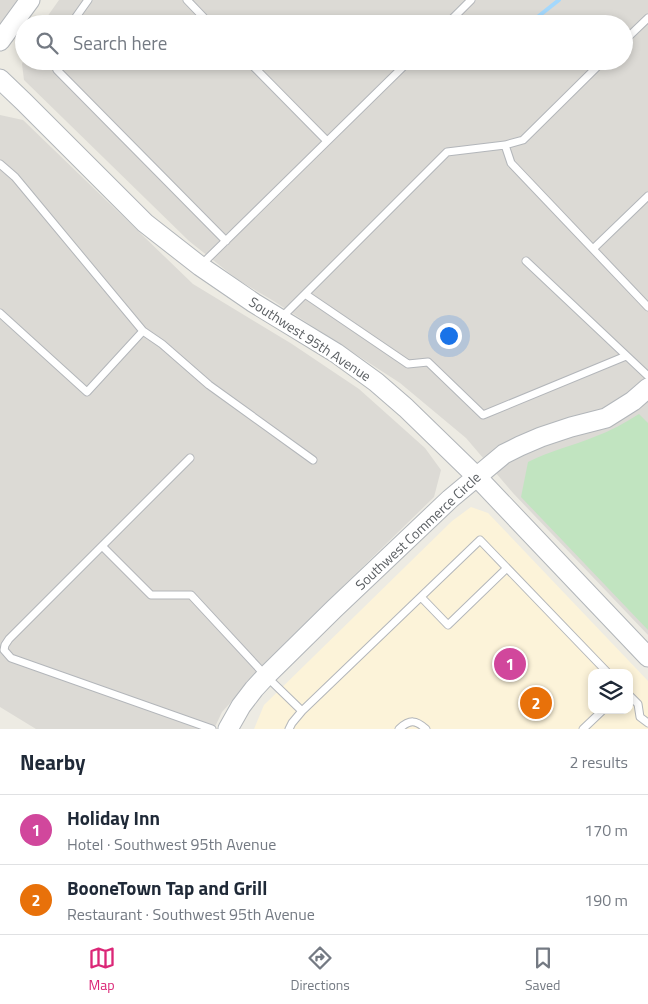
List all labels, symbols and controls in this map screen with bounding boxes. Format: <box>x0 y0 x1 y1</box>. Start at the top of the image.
search box <box>15 15 633 70</box>
text: Search here <box>73 28 167 57</box>
icon: search <box>33 29 61 57</box>
street label: Southwest 95th Avenue <box>245 291 376 386</box>
your location <box>436 323 462 349</box>
street label: Southwest Commerce Circle <box>350 467 485 595</box>
pin: 1 <box>494 645 526 683</box>
map controls <box>588 669 633 714</box>
button: layers <box>588 669 633 714</box>
pin: 2 <box>520 684 552 722</box>
text: Nearby <box>20 746 85 778</box>
text: 2 results <box>569 750 628 774</box>
text: Holiday Inn <box>67 803 160 832</box>
text: 1 <box>32 818 40 842</box>
text: 170 m <box>584 818 628 842</box>
text: Hotel · Southwest 95th Avenue <box>67 832 276 856</box>
text: BooneTown Tap and Grill <box>67 873 267 902</box>
text: 2 <box>32 888 40 912</box>
text: 190 m <box>584 888 628 912</box>
text: Restaurant · Southwest 95th Avenue <box>67 902 315 926</box>
tab: Map <box>88 944 116 995</box>
tab: Directions <box>291 944 350 995</box>
tab: Saved <box>525 944 561 995</box>

